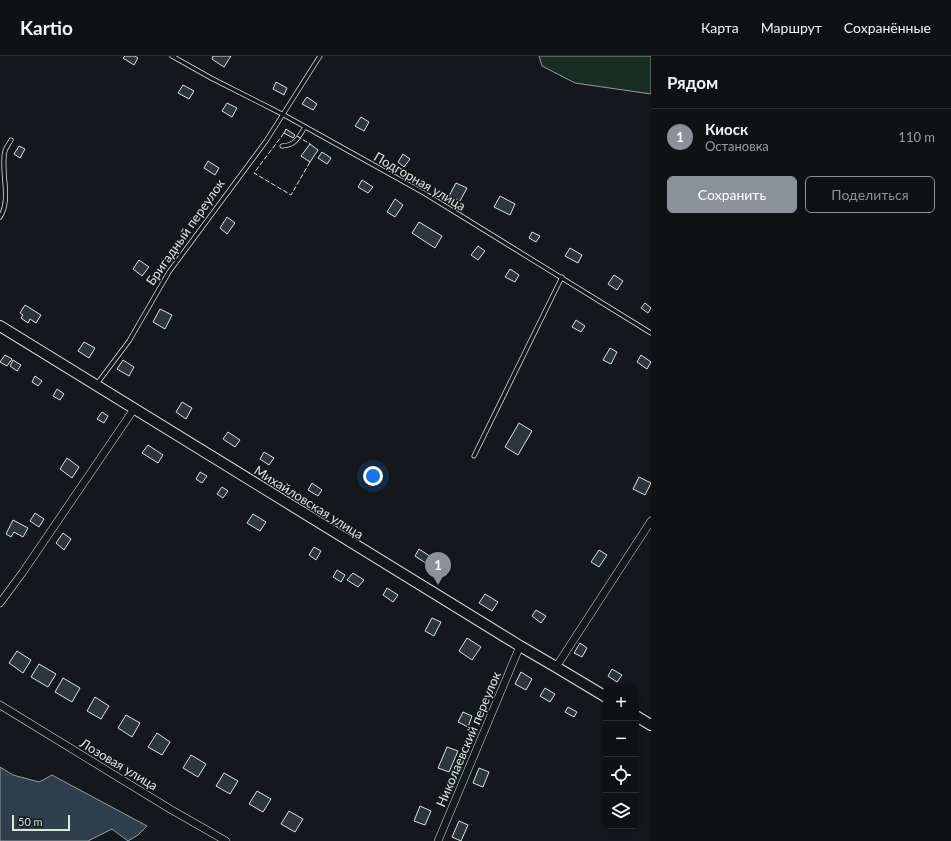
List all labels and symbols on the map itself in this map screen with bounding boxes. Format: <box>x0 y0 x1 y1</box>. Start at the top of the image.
street label: Подгорная улица <box>371 148 469 214</box>
street label: Бригадный переулок <box>142 176 228 288</box>
street label: Михайловская улица <box>251 462 367 542</box>
your location <box>363 466 383 486</box>
pin: 1 <box>425 552 451 585</box>
street label: Николаевский переулок <box>432 669 504 809</box>
street label: Лозовая улица <box>76 734 161 793</box>
scale bar <box>12 813 70 832</box>

